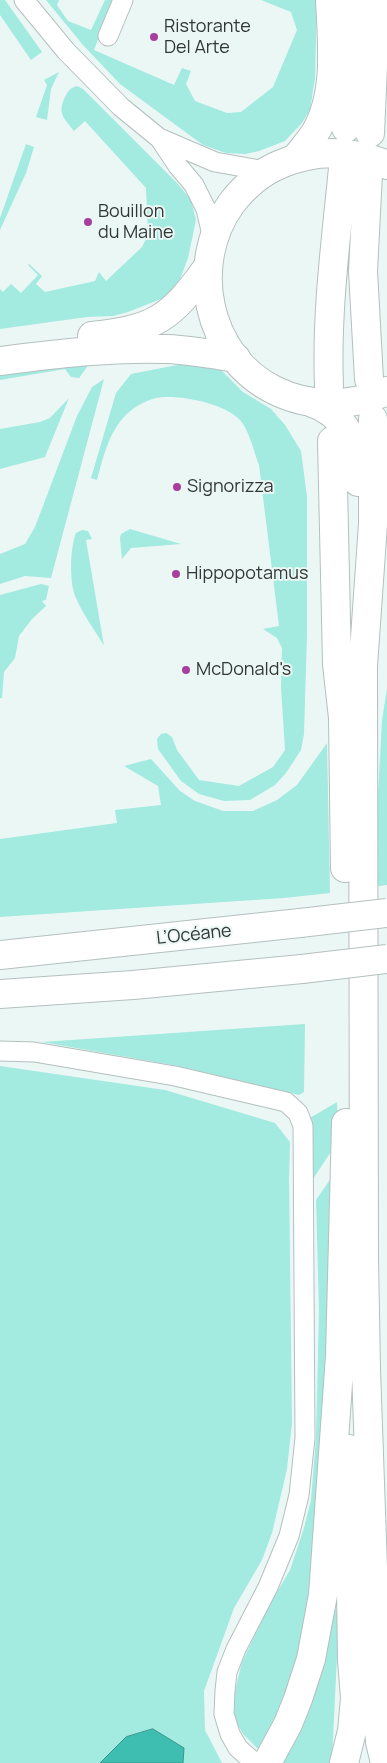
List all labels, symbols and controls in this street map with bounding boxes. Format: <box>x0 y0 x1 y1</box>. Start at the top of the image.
place label: Ristorante Del Arte <box>164 16 251 58</box>
marker: Ristorante Del Arte <box>148 31 160 43</box>
place label: Bouillon du Maine <box>98 201 173 243</box>
marker: Bouillon du Maine <box>82 216 94 228</box>
place label: Signorizza <box>187 476 273 498</box>
marker: Signorizza <box>171 481 183 493</box>
place label: Hippopotamus <box>186 563 308 585</box>
marker: Hippopotamus <box>170 568 182 580</box>
place label: McDonald's <box>196 659 291 681</box>
marker: McDonald's <box>180 664 192 676</box>
street label: L’Océane <box>155 920 233 950</box>

